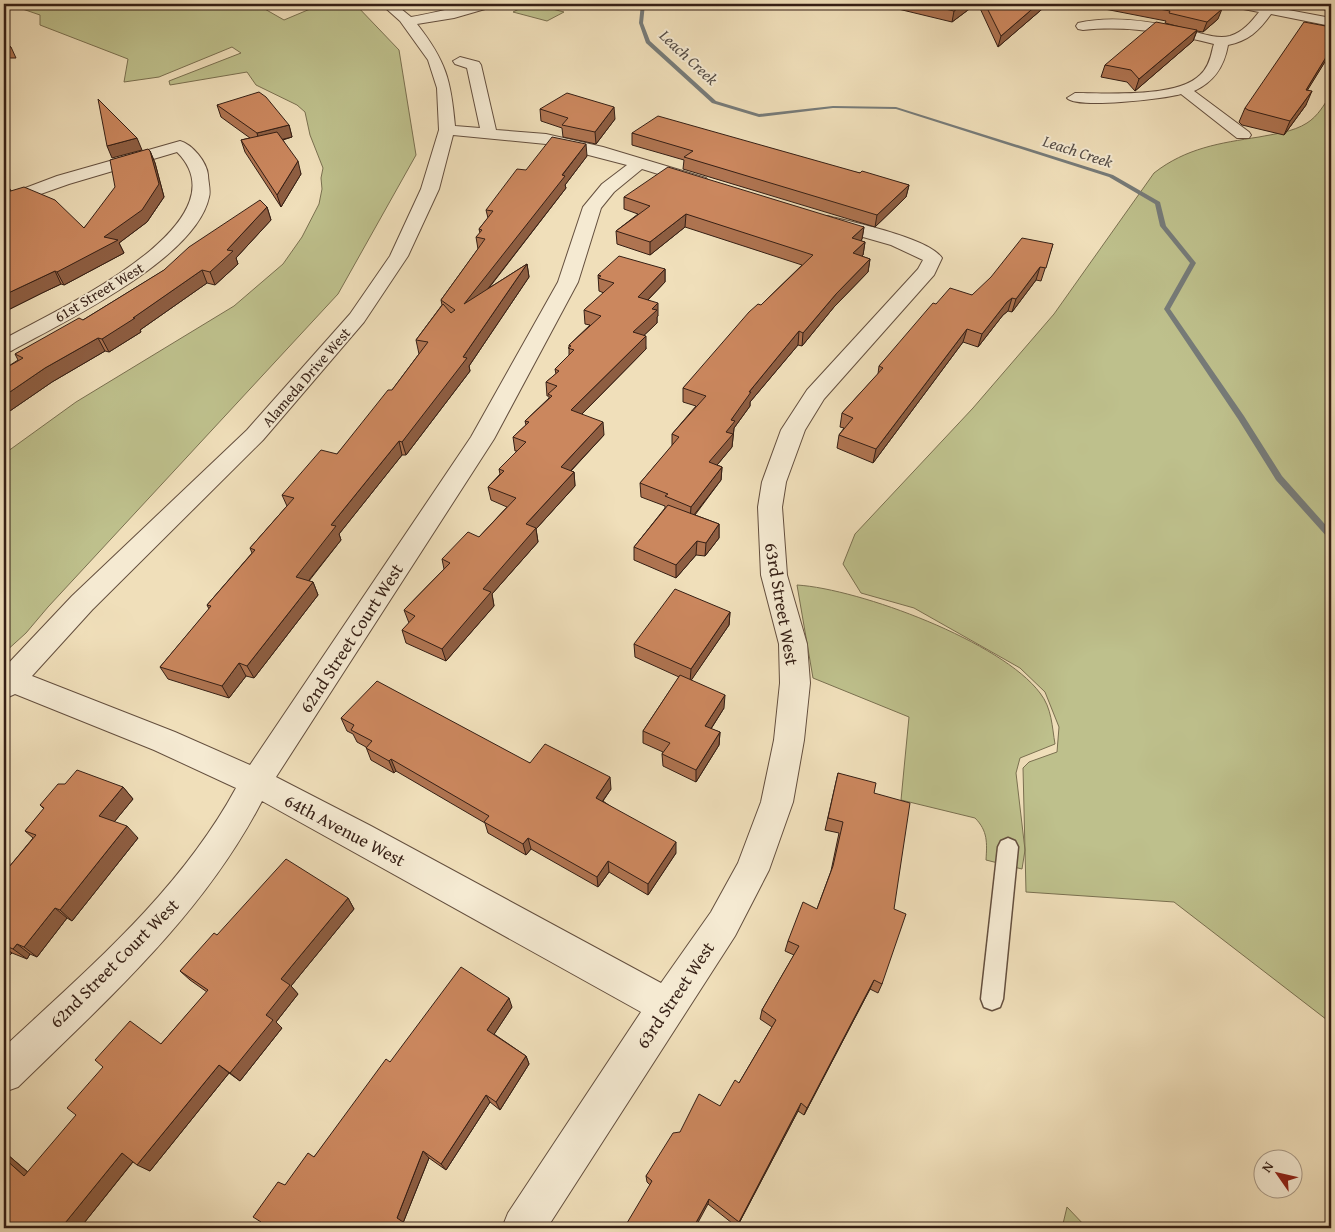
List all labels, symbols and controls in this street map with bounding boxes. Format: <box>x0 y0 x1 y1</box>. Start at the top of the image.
water label: Leach Creek <box>654 23 724 91</box>
water label: Leach Creek <box>1039 128 1117 174</box>
street label: 61st Street West <box>50 257 148 327</box>
street label: Alameda Drive West <box>257 322 356 431</box>
street label: 63rd Street West <box>758 540 806 668</box>
street label: 62nd Street Court West <box>292 557 410 718</box>
street label: 64th Avenue West <box>280 787 411 874</box>
street label: 62nd Street Court West <box>43 892 185 1034</box>
street label: 63rd Street West <box>629 935 721 1054</box>
north arrow <box>1252 1150 1302 1200</box>
text: N <box>1256 1157 1278 1176</box>

